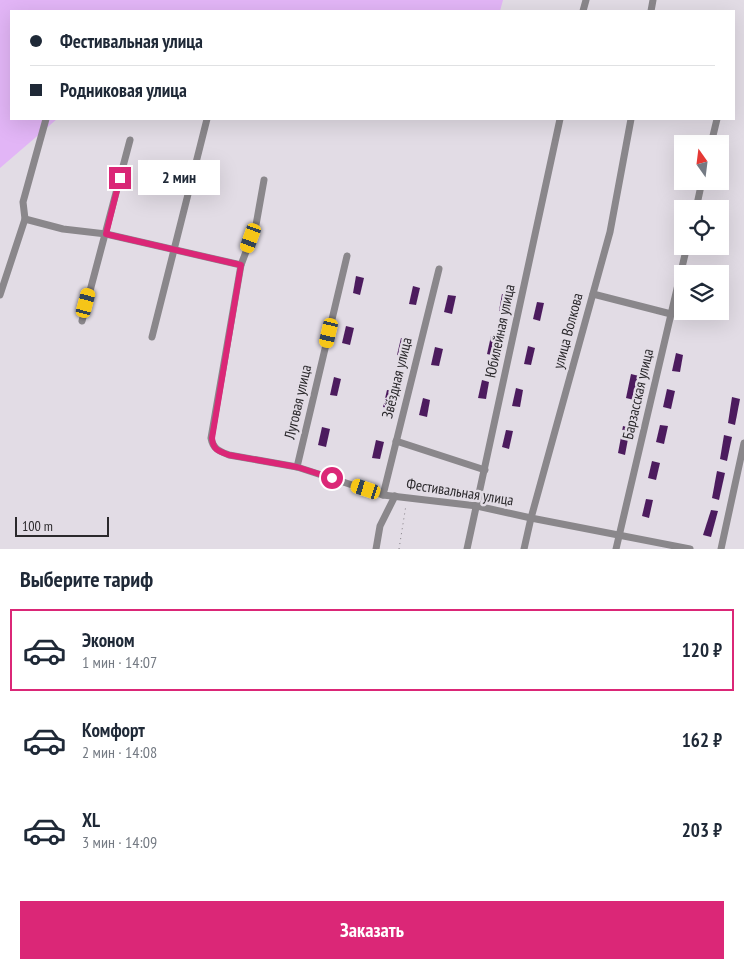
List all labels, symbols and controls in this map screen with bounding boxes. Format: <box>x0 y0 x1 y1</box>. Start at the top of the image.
text: Фестивальная улица <box>60 29 203 53</box>
text: Родниковая улица <box>60 78 187 102</box>
north arrow <box>674 135 729 190</box>
map controls <box>674 135 729 320</box>
callout: 2 мин <box>138 160 220 196</box>
route end <box>109 167 131 189</box>
text: 2 мин <box>162 167 196 187</box>
button: locate <box>674 200 729 255</box>
car <box>238 221 263 255</box>
button: layers <box>674 265 729 320</box>
street label: Юбилейная улица <box>480 282 519 379</box>
car <box>74 287 97 319</box>
street label: улица Волкова <box>548 291 587 371</box>
car <box>318 317 339 349</box>
street label: Звёздная улица <box>377 335 416 420</box>
street label: Барзасская улица <box>618 347 657 441</box>
street label: Луговая улица <box>280 363 315 442</box>
route start <box>321 467 343 489</box>
street label: Фестивальная улица <box>405 474 515 509</box>
car <box>349 477 382 501</box>
scale bar <box>15 514 109 537</box>
text: 100 m <box>22 517 53 535</box>
text: Выберите тариф <box>20 565 153 593</box>
icon: car <box>22 628 67 673</box>
text: Эконом <box>82 628 135 652</box>
text: 120 ₽ <box>682 638 722 662</box>
text: 1 мин · 14:07 <box>82 652 157 672</box>
icon: car <box>22 718 67 763</box>
text: Комфорт <box>82 718 145 742</box>
text: 162 ₽ <box>682 728 722 752</box>
text: 2 мин · 14:08 <box>82 742 157 762</box>
icon: car <box>22 808 67 853</box>
text: XL <box>82 808 100 832</box>
text: 203 ₽ <box>682 818 722 842</box>
text: 3 мин · 14:09 <box>82 832 157 852</box>
button: Заказать <box>20 901 724 959</box>

